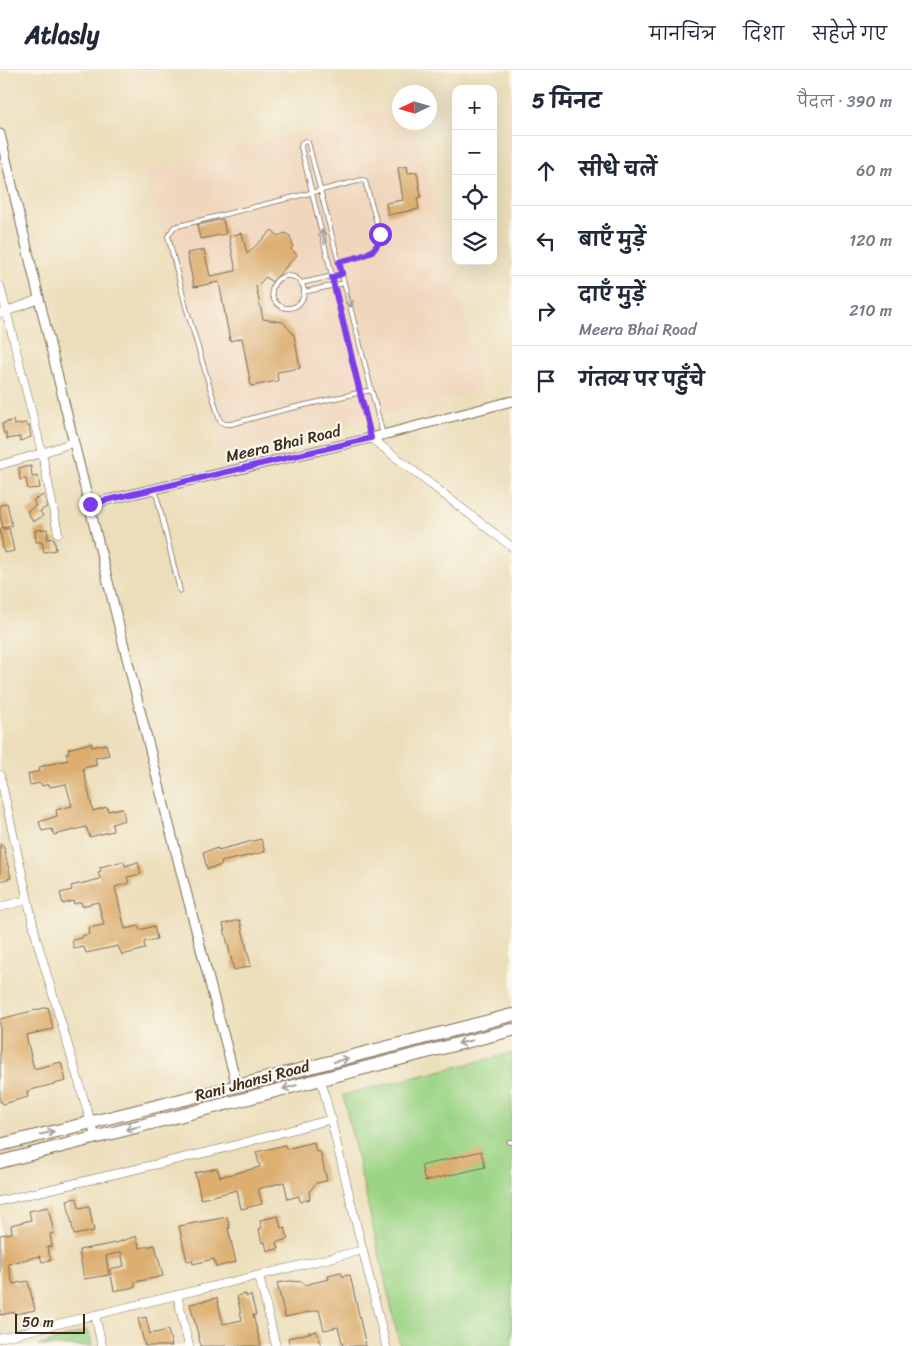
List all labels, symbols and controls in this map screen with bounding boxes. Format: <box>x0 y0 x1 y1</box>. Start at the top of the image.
text: Atlasly <box>25 14 99 56</box>
text: मानचित्र <box>649 18 715 50</box>
text: दिशा <box>743 18 784 50</box>
text: सहेजे गए <box>812 18 887 50</box>
text: 5 मिनट <box>532 82 601 120</box>
north arrow <box>392 85 437 130</box>
map controls <box>452 85 497 265</box>
button: + <box>452 85 497 130</box>
text: पैदल · 390 m <box>797 87 892 116</box>
button: − <box>452 130 497 175</box>
text: सीधे चलें <box>579 153 657 186</box>
text: 60 m <box>856 156 892 185</box>
icon: ahead <box>532 157 560 185</box>
button: locate <box>452 175 497 220</box>
button: layers <box>452 220 497 265</box>
route start <box>369 223 392 246</box>
text: बाएँ मुड़ें <box>579 223 646 256</box>
text: 120 m <box>849 226 892 255</box>
icon: left <box>532 227 560 255</box>
one-way arrow <box>318 230 327 246</box>
text: दाएँ मुड़ें <box>579 278 645 311</box>
one-way arrow <box>344 292 354 308</box>
text: 210 m <box>849 296 892 325</box>
icon: right <box>532 297 560 325</box>
text: Meera Bhai Road <box>579 315 696 344</box>
text: गंतव्य पर पहुँचे <box>579 363 704 396</box>
icon: arrive <box>532 367 560 395</box>
street label: Meera Bhai Road <box>223 416 345 471</box>
route end <box>79 493 102 516</box>
one-way arrow <box>457 1038 473 1048</box>
street label: Rani Jhansi Road <box>191 1051 314 1110</box>
one-way arrow <box>332 1054 348 1064</box>
one-way arrow <box>283 1083 299 1093</box>
one-way arrow <box>126 1124 142 1133</box>
one-way arrow <box>39 1128 55 1138</box>
text: 50 m <box>22 1310 54 1335</box>
scale bar <box>15 1311 85 1334</box>

